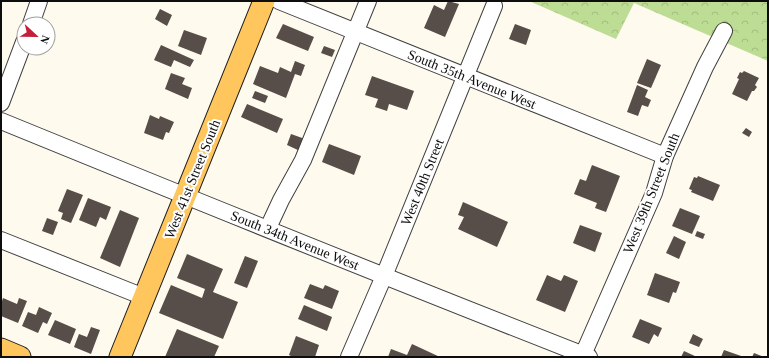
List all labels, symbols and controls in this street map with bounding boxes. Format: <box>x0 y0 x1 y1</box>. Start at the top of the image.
north arrow <box>16 16 56 56</box>
text: N <box>38 34 52 46</box>
street label: South 35th Avenue West <box>405 47 538 112</box>
street label: West 41st Street South <box>162 118 223 241</box>
street label: West 39th Street South <box>620 131 682 256</box>
street label: West 40th Street <box>398 137 447 228</box>
street label: South 34th Avenue West <box>228 208 361 273</box>

